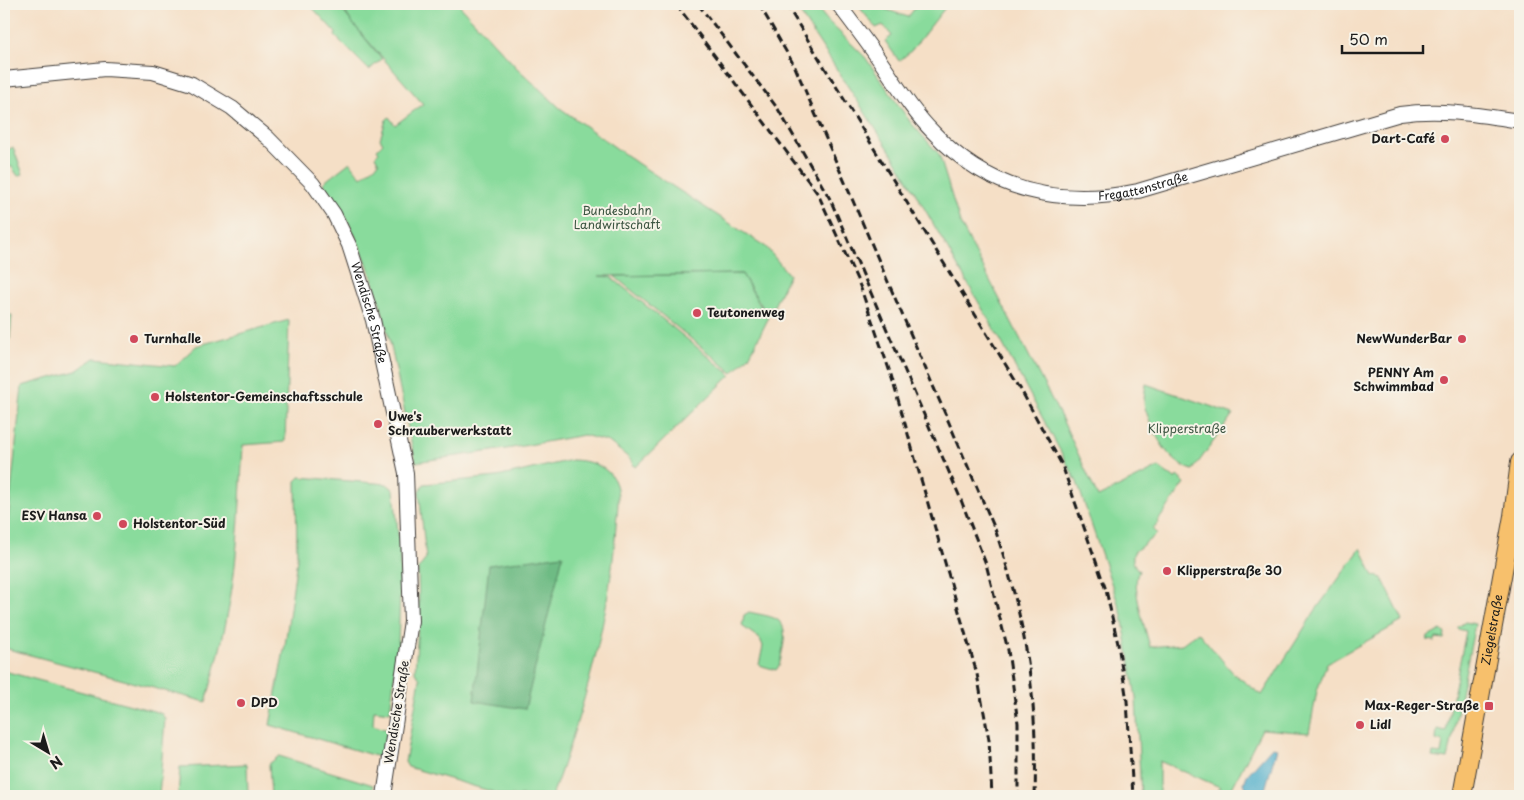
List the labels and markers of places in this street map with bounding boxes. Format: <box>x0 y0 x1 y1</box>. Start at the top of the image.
place label: Dart-Café <box>1372 129 1435 147</box>
marker: Dart-Café <box>1439 133 1451 145</box>
place label: Teutonenweg <box>707 303 785 321</box>
marker: Teutonenweg <box>691 307 703 319</box>
place label: Turnhalle <box>144 329 201 347</box>
place label: NewWunderBar <box>1356 329 1453 347</box>
marker: Turnhalle <box>128 333 140 345</box>
marker: NewWunderBar <box>1456 333 1468 345</box>
place label: PENNY Am Schwimmbad <box>1353 363 1434 395</box>
marker: PENNY Am Schwimmbad <box>1438 374 1450 386</box>
place label: Holstentor-Gemeinschaftsschule <box>165 387 363 405</box>
marker: Holstentor-Gemeinschaftsschule <box>149 391 161 403</box>
place label: Uwe's Schrauberwerkstatt <box>388 407 512 439</box>
marker: Uwe's Schrauberwerkstatt <box>372 418 384 430</box>
place label: ESV Hansa <box>22 506 87 524</box>
marker: ESV Hansa <box>91 510 103 522</box>
place label: Holstentor-Süd <box>133 514 226 532</box>
marker: Holstentor-Süd <box>117 518 129 530</box>
place label: Klipperstraße 30 <box>1177 561 1282 579</box>
marker: Klipperstraße 30 <box>1161 565 1173 577</box>
place label: DPD <box>251 693 278 711</box>
place label: Max-Reger-Straße <box>1364 696 1479 714</box>
marker: DPD <box>235 697 247 709</box>
marker: Max-Reger-Straße <box>1483 700 1495 712</box>
place label: Lidl <box>1370 715 1392 733</box>
marker: Lidl <box>1354 719 1366 731</box>

